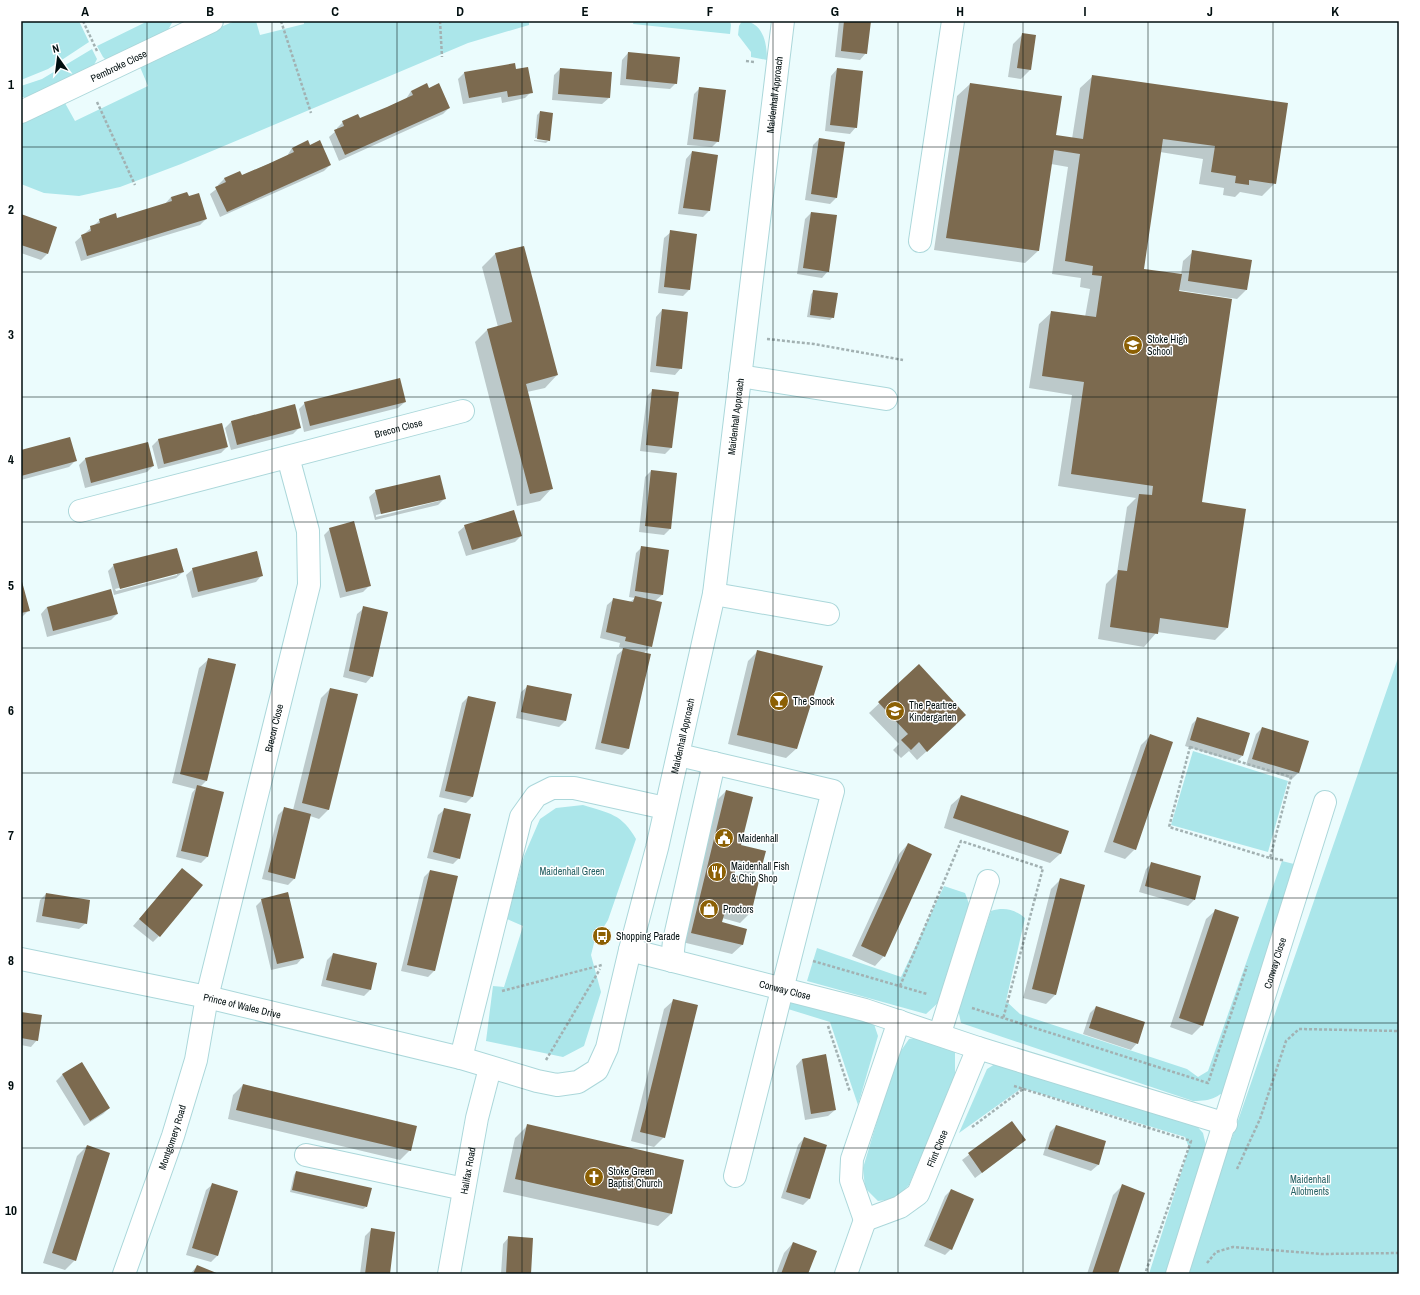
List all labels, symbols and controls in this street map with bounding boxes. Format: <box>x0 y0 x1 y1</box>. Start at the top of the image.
text: A <box>81 3 89 20</box>
text: B <box>206 3 214 20</box>
text: C <box>331 3 339 20</box>
text: D <box>456 3 464 20</box>
text: E <box>581 3 589 20</box>
text: F <box>707 3 714 20</box>
text: G <box>831 3 839 20</box>
text: H <box>956 3 964 20</box>
text: I <box>1084 3 1087 20</box>
text: J <box>1207 3 1213 20</box>
text: K <box>1331 3 1339 20</box>
north arrow <box>38 38 78 78</box>
text: N <box>51 41 60 56</box>
street label: Pembroke Close <box>88 46 149 84</box>
street label: Maidenhall Approach <box>763 56 785 134</box>
text: 1 <box>8 76 14 93</box>
text: 2 <box>8 201 14 218</box>
text: 3 <box>8 326 14 343</box>
place label: Stoke High School <box>1147 333 1188 358</box>
school or university icon: Stoke High School <box>1122 334 1144 356</box>
street label: Maidenhall Approach <box>724 377 746 456</box>
street label: Brecon Close <box>373 415 424 440</box>
text: 4 <box>8 451 14 468</box>
text: 5 <box>8 577 14 594</box>
bar icon: The Smock <box>768 690 790 712</box>
place label: The Smock <box>793 695 835 708</box>
street label: Maidenhall Approach <box>667 697 697 775</box>
place label: The Peartree Kindergarten <box>909 699 957 724</box>
school or university icon: The Peartree Kindergarten <box>884 700 906 722</box>
text: 6 <box>8 702 14 719</box>
street label: Brecon Close <box>261 702 286 753</box>
text: 7 <box>8 827 14 844</box>
public building icon: Maidenhall <box>713 827 735 849</box>
place label: Maidenhall <box>738 832 778 845</box>
place label: Maidenhall Fish & Chip Shop <box>731 860 789 885</box>
restaurant icon: Maidenhall Fish & Chip Shop <box>706 861 728 883</box>
park label: Maidenhall Green <box>539 865 605 878</box>
shop icon: Proctors <box>698 898 720 920</box>
place label: Proctors <box>723 903 754 916</box>
bus stop icon: Shopping Parade <box>591 925 613 947</box>
place label: Shopping Parade <box>616 930 680 943</box>
street label: Conway Close <box>1260 935 1289 990</box>
text: 8 <box>8 952 14 969</box>
street label: Conway Close <box>758 977 813 1003</box>
street label: Prince of Wales Drive <box>202 990 283 1021</box>
text: 9 <box>8 1077 14 1094</box>
street label: Montgomery Road <box>155 1103 189 1171</box>
street label: Flint Close <box>923 1127 950 1169</box>
street label: Halifax Road <box>457 1146 478 1195</box>
place label: Stoke Green Baptist Church <box>608 1165 662 1190</box>
church icon: Stoke Green Baptist Church <box>583 1166 605 1188</box>
park label: Maidenhall Allotments <box>1290 1173 1330 1198</box>
text: 10 <box>5 1202 17 1219</box>

